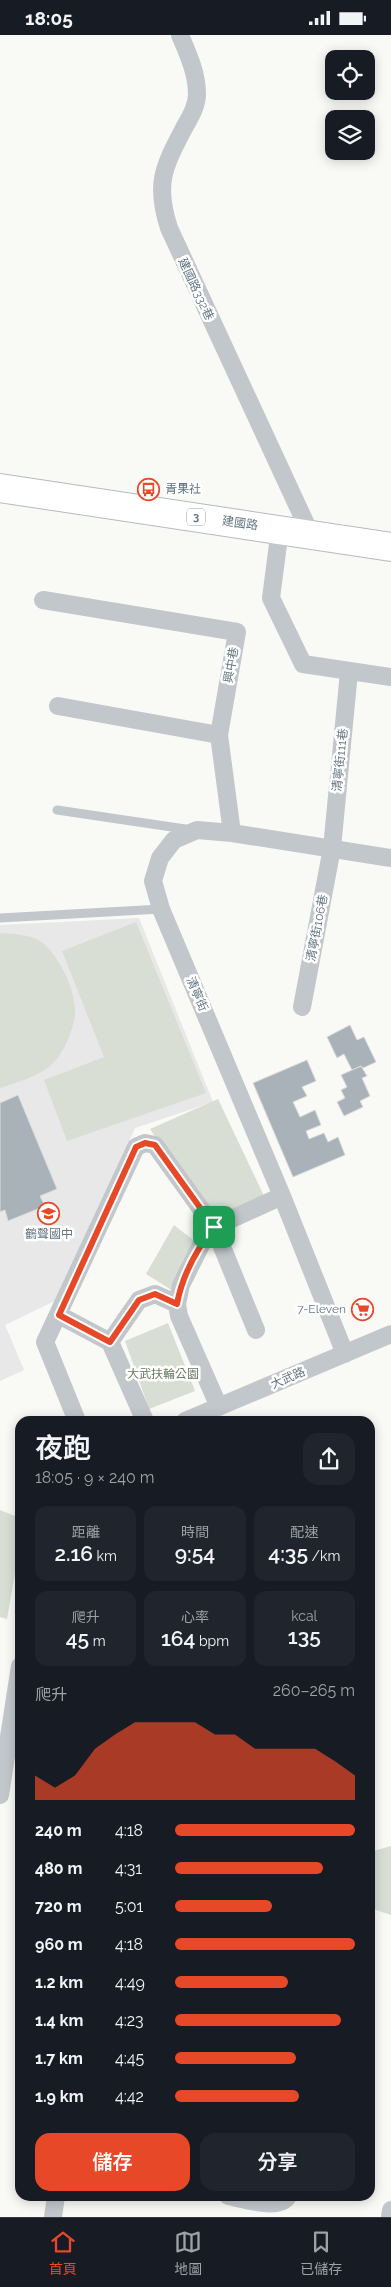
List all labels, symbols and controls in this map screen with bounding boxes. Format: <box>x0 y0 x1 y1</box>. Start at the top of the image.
text: 18:05 <box>25 7 73 29</box>
map controls <box>325 50 375 160</box>
button: locate <box>325 50 375 100</box>
button: layers <box>325 110 375 160</box>
street label: 建國路332巷 <box>175 256 217 322</box>
bus stop icon: 青果社 <box>137 477 161 501</box>
place label: 青果社 <box>165 482 201 496</box>
road number: 3 <box>187 509 205 526</box>
street label: 建國路 <box>221 514 259 532</box>
street label: 興中巷 <box>221 646 241 684</box>
street label: 清寧街111巷 <box>330 728 350 792</box>
street label: 清寧街106巷 <box>304 893 330 963</box>
street label: 清寧街 <box>184 975 210 1013</box>
school or university icon: 鶴聲國中 <box>37 1201 61 1225</box>
pin <box>193 1206 235 1248</box>
icon: arrive <box>200 1213 228 1241</box>
place label: 鶴聲國中 <box>25 1227 73 1241</box>
supermarket icon: 7-Eleven <box>350 1297 374 1321</box>
place label: 7-Eleven <box>297 1302 346 1316</box>
street label: 大武路 <box>269 1365 307 1391</box>
park label: 大武扶輪公園 <box>127 1367 199 1381</box>
text: 夜跑 <box>35 1432 91 1465</box>
button: share <box>303 1433 355 1485</box>
text: 18:05 · 9 × 240 m <box>35 1468 155 1487</box>
text: 距離 <box>72 1524 100 1540</box>
text: 時間 <box>181 1524 209 1540</box>
text: 配速 <box>290 1524 318 1540</box>
text: 2.16 <box>54 1541 93 1566</box>
text: 9:54 <box>175 1541 215 1566</box>
text: 4:35 <box>268 1541 308 1566</box>
text: km <box>93 1548 117 1564</box>
text: /km <box>308 1548 340 1564</box>
text: kcal <box>291 1608 317 1624</box>
text: 爬升 <box>72 1609 100 1625</box>
text: 心率 <box>181 1609 209 1625</box>
text: 135 <box>288 1624 321 1649</box>
text: 45 <box>66 1626 89 1651</box>
text: 164 <box>161 1626 195 1651</box>
text: m <box>89 1633 106 1649</box>
text: bpm <box>195 1633 229 1649</box>
text: 260–265 m <box>273 1681 355 1700</box>
text: 爬升 <box>35 1685 67 1704</box>
text: 240 m <box>35 1821 82 1840</box>
text: 4:18 <box>115 1821 143 1840</box>
text: 480 m <box>35 1859 82 1878</box>
text: 4:31 <box>115 1859 142 1878</box>
text: 720 m <box>35 1897 82 1916</box>
text: 5:01 <box>115 1897 143 1916</box>
text: 960 m <box>35 1935 83 1954</box>
text: 4:18 <box>115 1935 143 1954</box>
text: 1.2 km <box>35 1973 83 1992</box>
text: 4:49 <box>115 1973 145 1992</box>
text: 1.4 km <box>35 2011 83 2030</box>
text: 4:23 <box>115 2011 144 2030</box>
text: 1.7 km <box>35 2049 83 2068</box>
text: 4:45 <box>115 2049 144 2068</box>
text: 1.9 km <box>35 2087 84 2106</box>
text: 4:42 <box>115 2087 144 2106</box>
button: 儲存 <box>35 2133 190 2191</box>
button: 分享 <box>200 2133 355 2191</box>
tab: 首頁 <box>49 2228 77 2278</box>
tab: 地圖 <box>174 2228 202 2278</box>
tab: 已儲存 <box>300 2228 342 2278</box>

